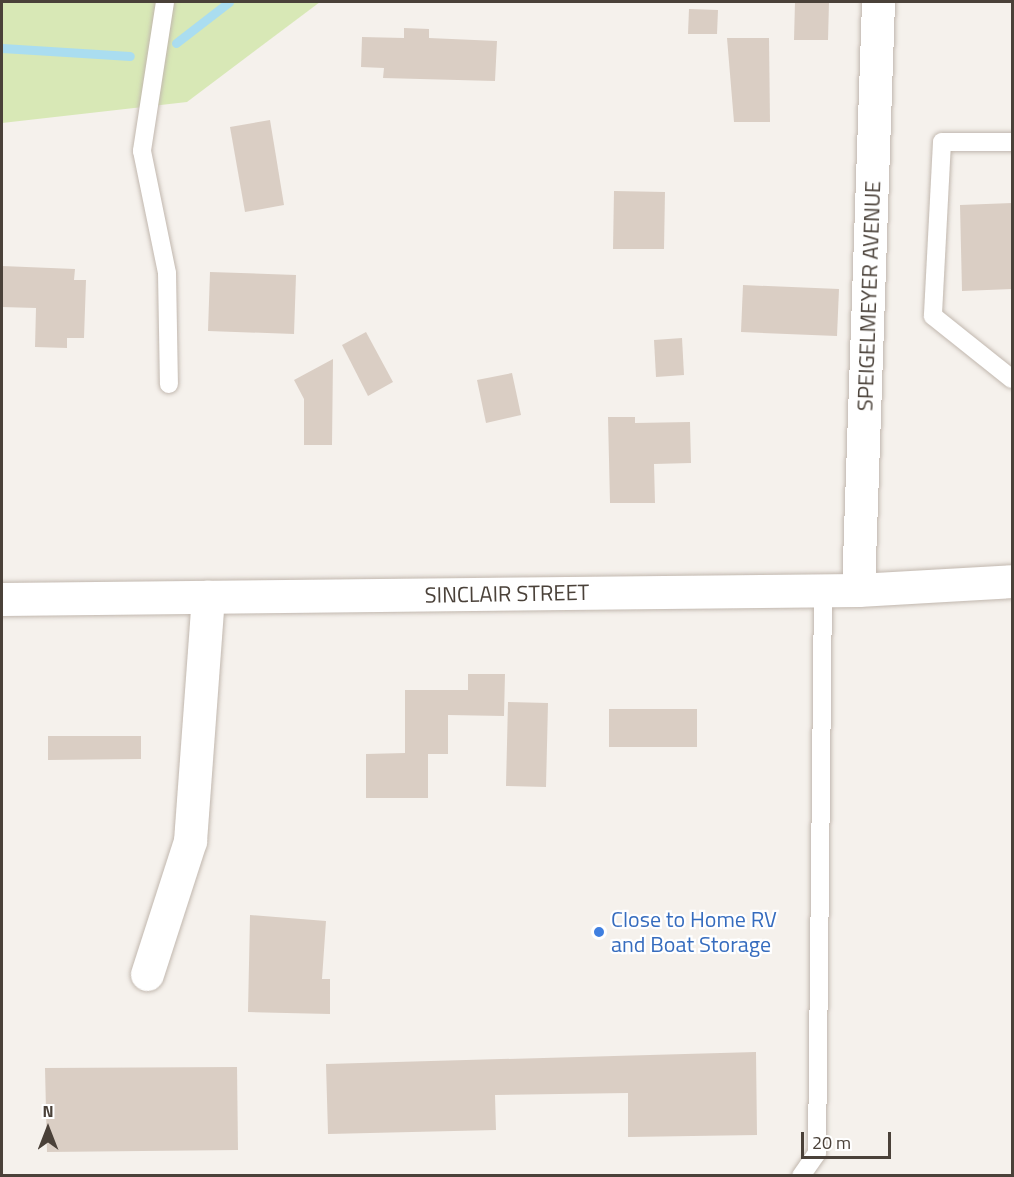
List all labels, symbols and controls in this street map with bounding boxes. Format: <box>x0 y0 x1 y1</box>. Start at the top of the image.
street label: SPEIGELMEYER AVENUE <box>852 180 886 412</box>
street label: SINCLAIR STREET <box>424 579 590 609</box>
place label: Close to Home RV and Boat Storage <box>611 906 777 957</box>
marker: Close to Home RV and Boat Storage <box>592 925 606 939</box>
north arrow <box>18 1099 78 1159</box>
text: N <box>42 1099 54 1123</box>
scale bar <box>804 1120 894 1158</box>
text: 20 m <box>812 1129 851 1156</box>

